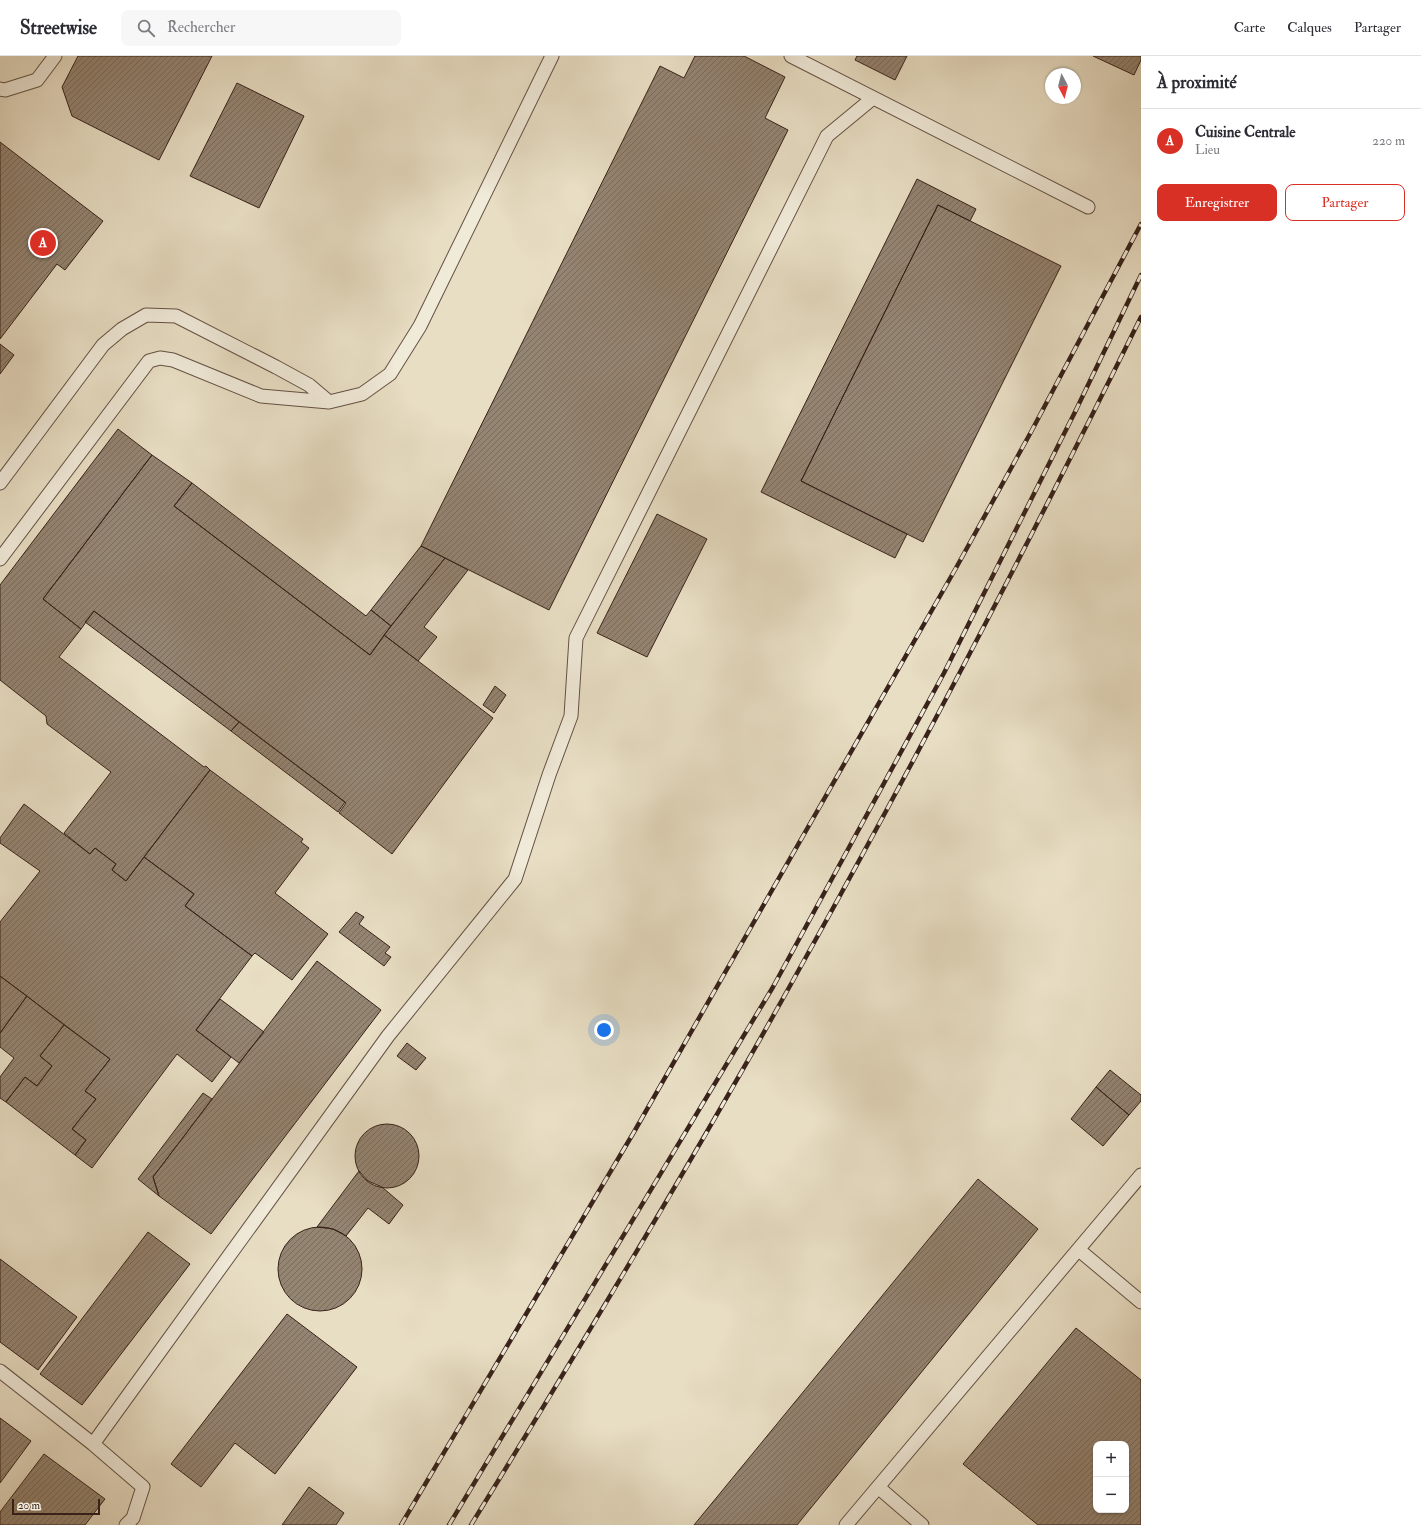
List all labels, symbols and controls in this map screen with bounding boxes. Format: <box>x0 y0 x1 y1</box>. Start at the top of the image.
search box <box>121 10 401 46</box>
text: Streetwise <box>20 16 97 40</box>
icon: search <box>135 17 157 39</box>
text: Rechercher <box>167 18 235 37</box>
text: Carte <box>1234 19 1265 36</box>
text: Calques <box>1287 19 1332 36</box>
text: Partager <box>1354 19 1401 36</box>
north arrow <box>1045 68 1081 104</box>
text: À proximité <box>1157 72 1237 93</box>
text: Cuisine Centrale <box>1195 123 1295 142</box>
text: A <box>1166 133 1174 149</box>
text: 220 m <box>1372 133 1405 149</box>
text: Lieu <box>1195 142 1220 158</box>
button: Enregistrer <box>1157 184 1277 221</box>
button: Partager <box>1285 184 1405 221</box>
pin: A <box>30 228 56 258</box>
your location <box>594 1020 614 1040</box>
map controls <box>1093 1441 1129 1513</box>
button: + <box>1093 1441 1129 1477</box>
button: − <box>1093 1477 1129 1513</box>
scale bar <box>12 1497 100 1516</box>
text: 20 m <box>18 1499 40 1512</box>

